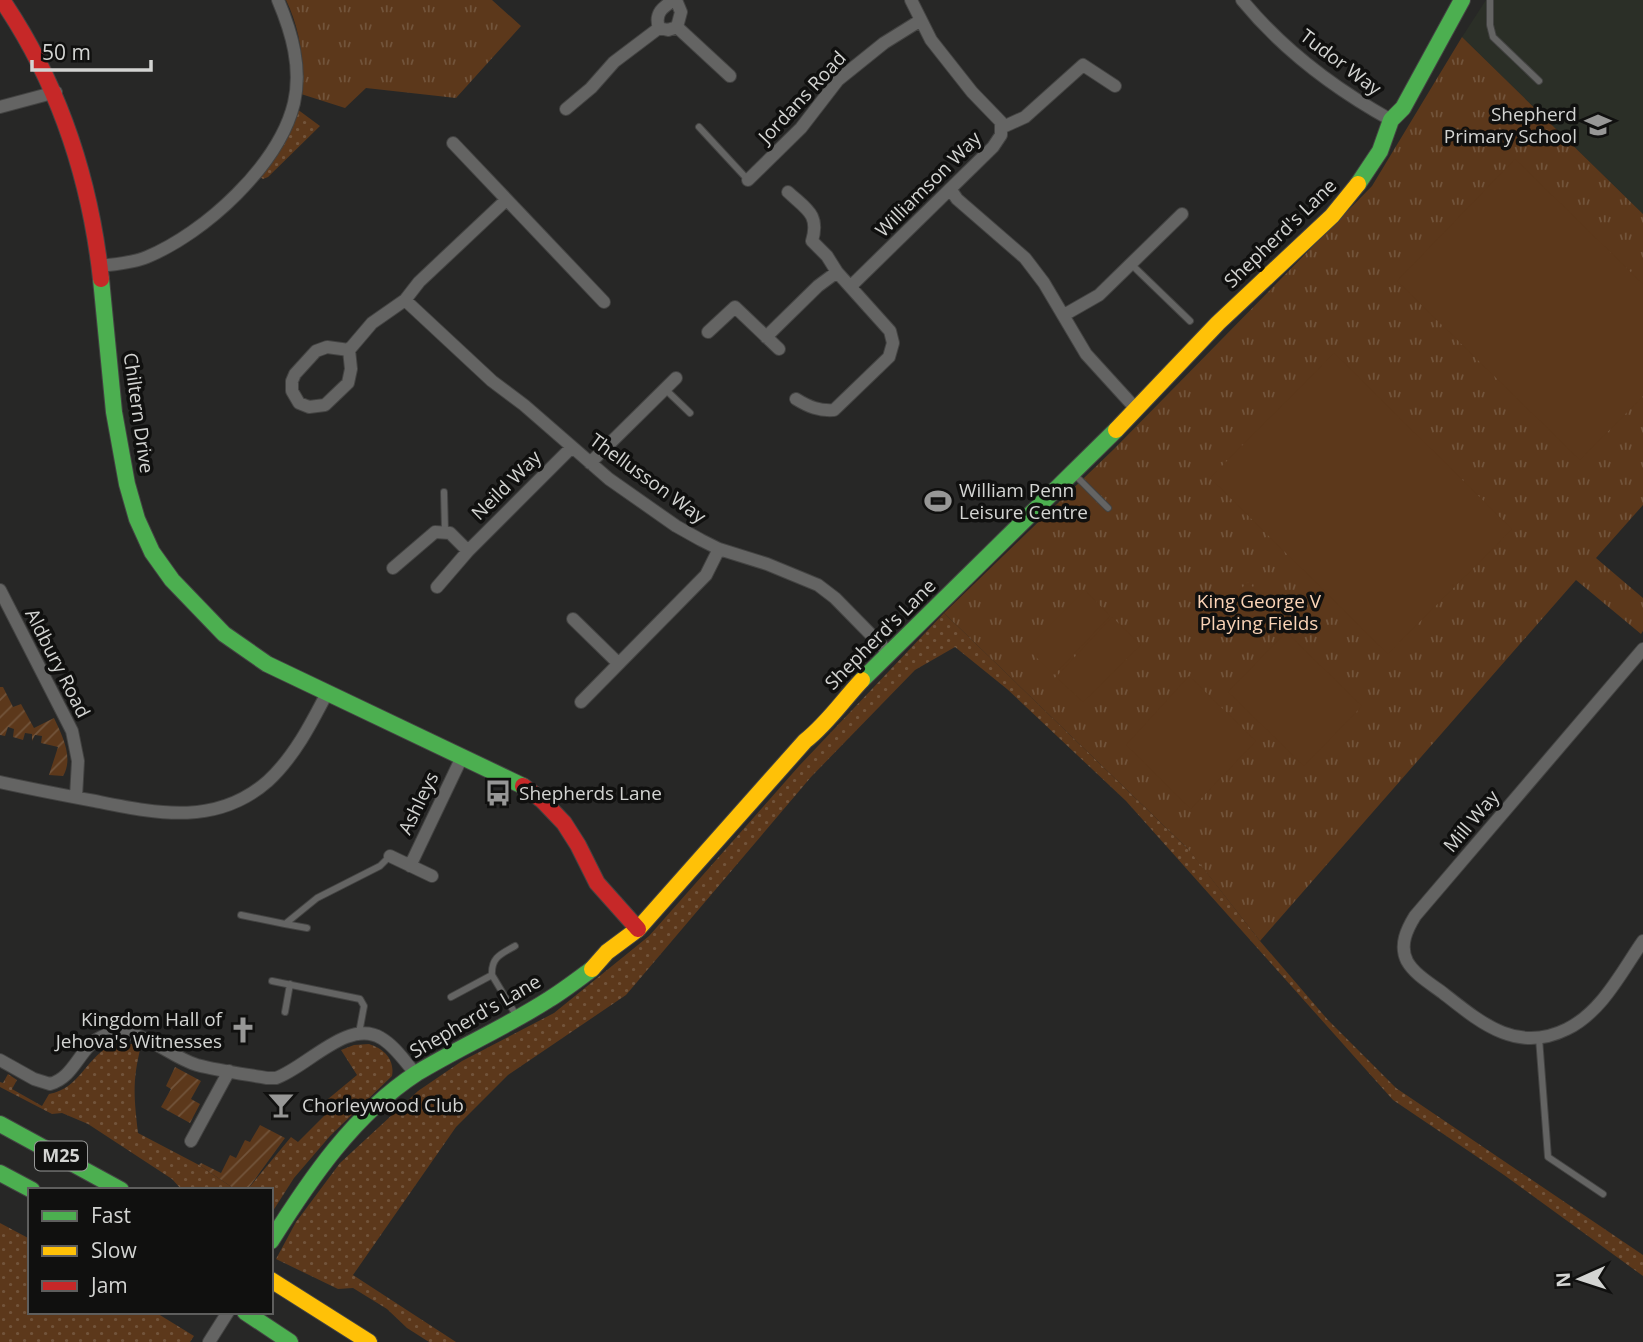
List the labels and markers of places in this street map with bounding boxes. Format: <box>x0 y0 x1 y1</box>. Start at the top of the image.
place label: Shepherd Primary School <box>1444 101 1577 149</box>
school or university icon: Shepherd Primary School <box>1583 110 1613 140</box>
place label: William Penn Leisure Centre <box>959 477 1088 525</box>
sports icon: William Penn Leisure Centre <box>923 486 953 516</box>
bus stop icon: Shepherds Lane <box>483 778 513 808</box>
place label: Shepherds Lane <box>519 780 662 806</box>
place label: Kingdom Hall of Jehova's Witnesses <box>54 1006 224 1054</box>
church icon: Kingdom Hall of Jehova's Witnesses <box>228 1015 258 1045</box>
bar icon: Chorleywood Club <box>266 1090 296 1120</box>
place label: Chorleywood Club <box>302 1092 464 1118</box>

